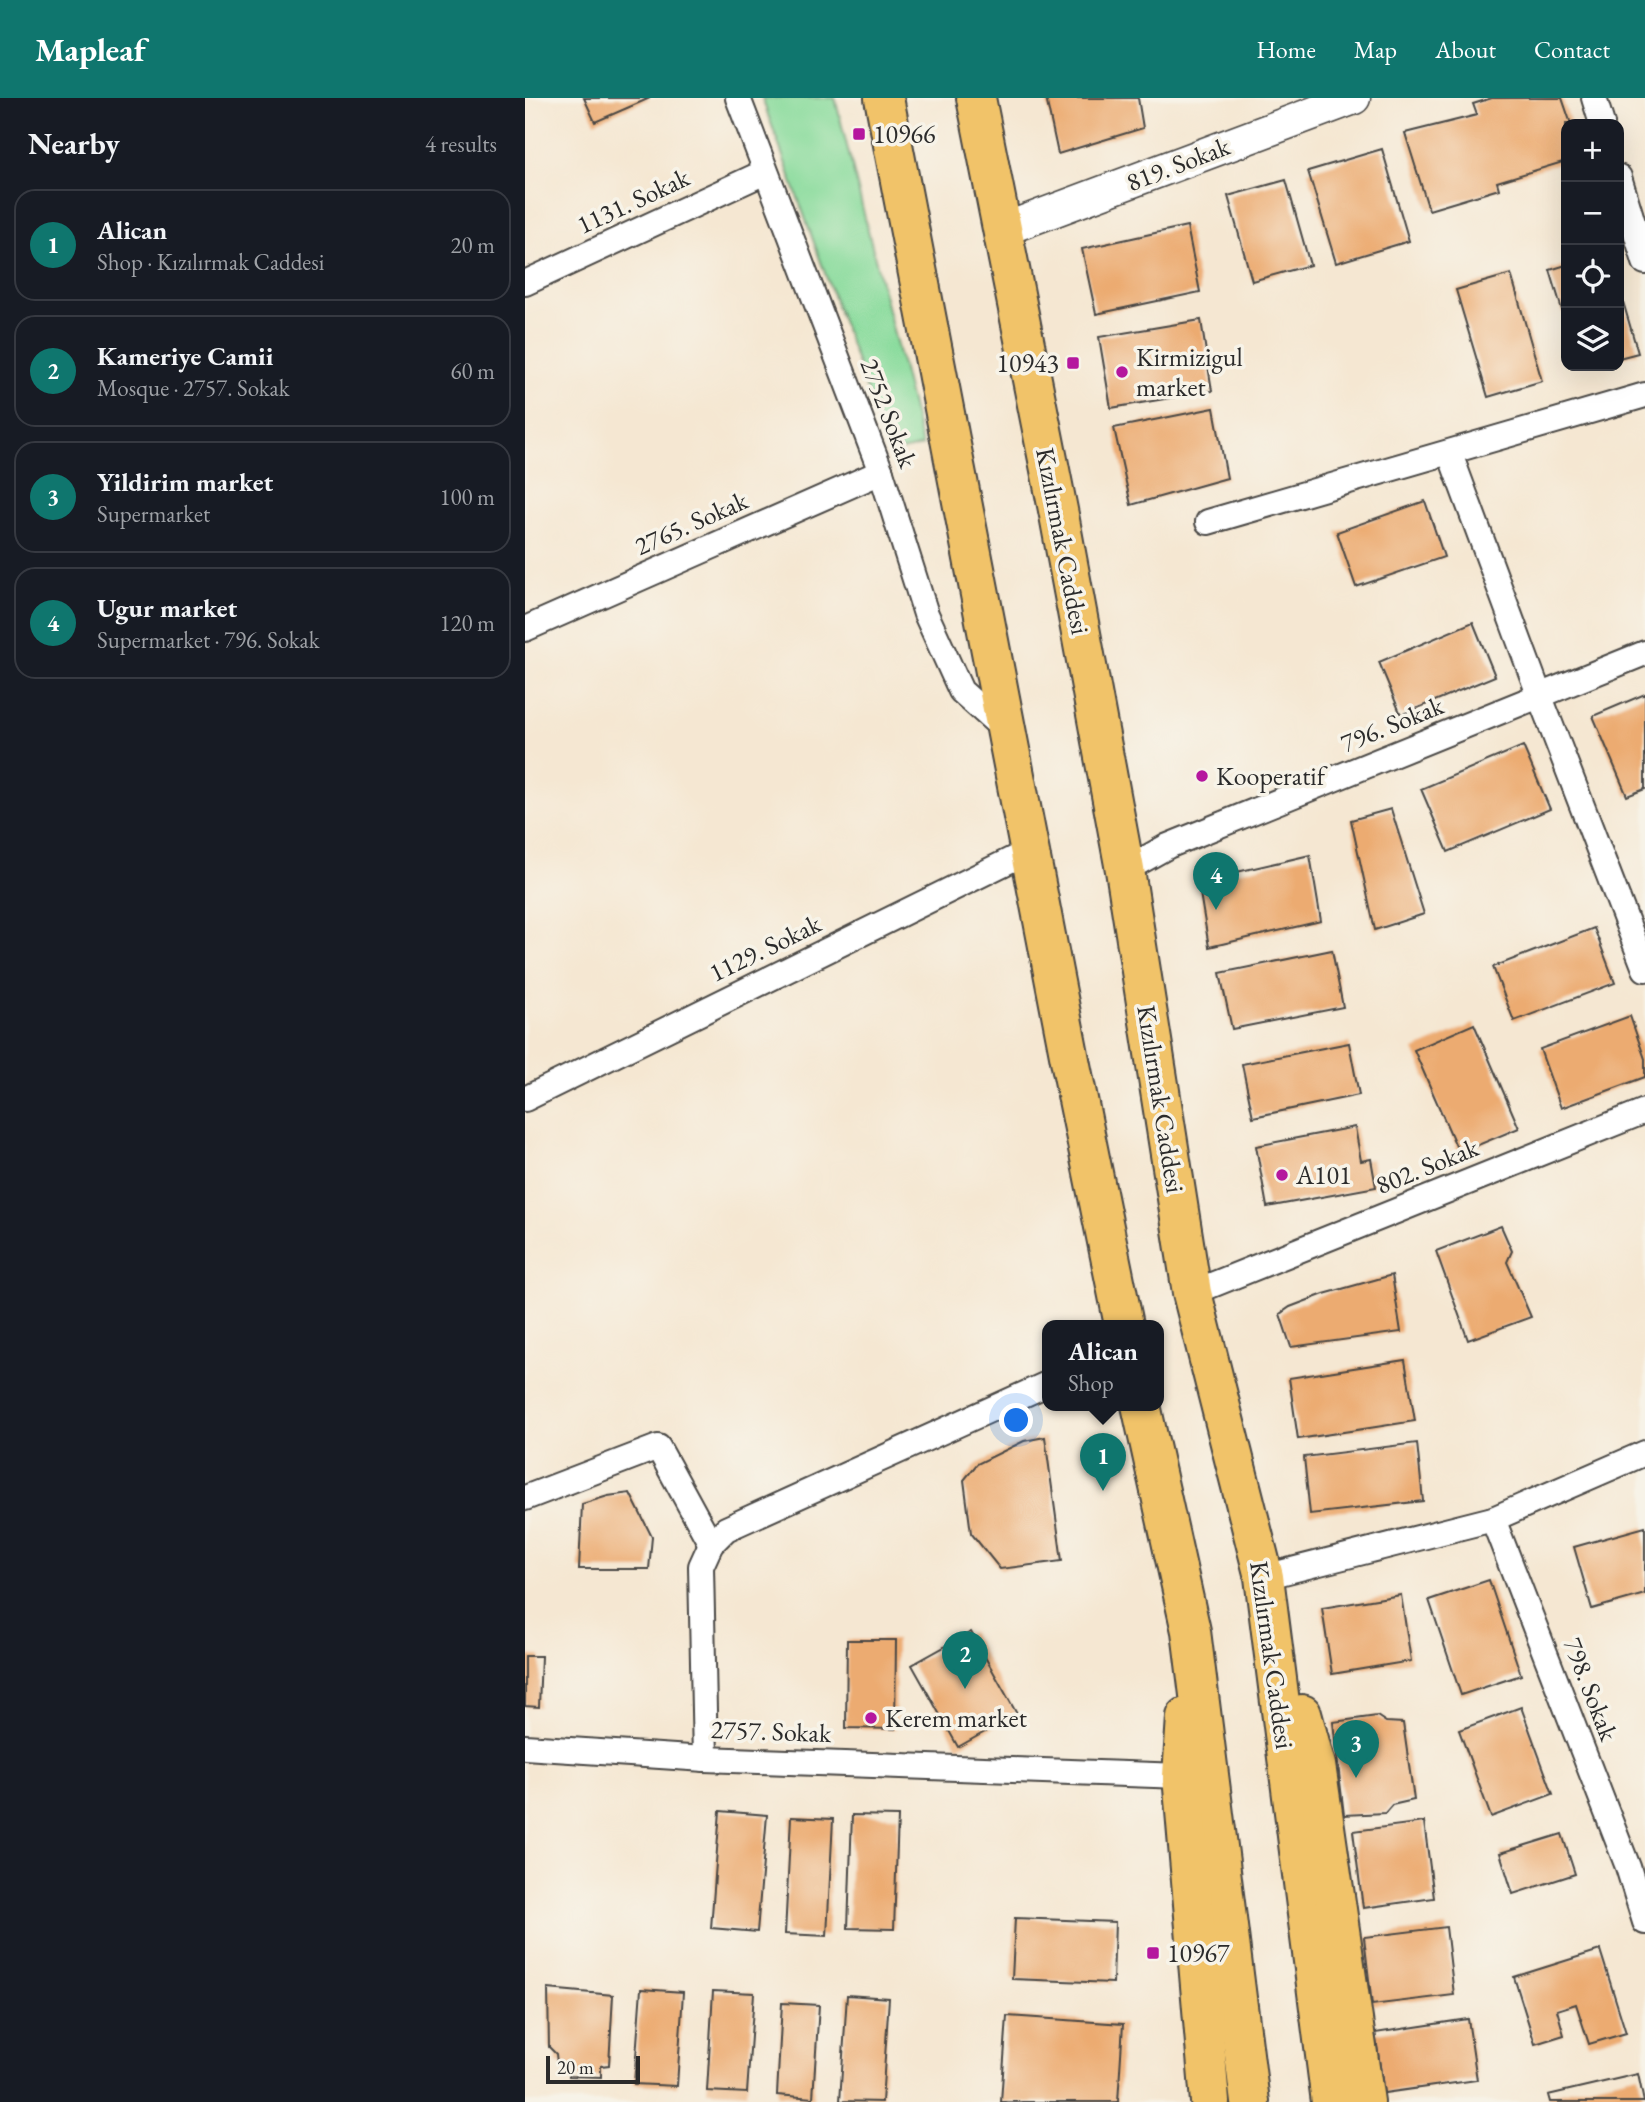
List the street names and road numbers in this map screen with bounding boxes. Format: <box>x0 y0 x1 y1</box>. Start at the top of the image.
street label: 819. Sokak <box>1122 128 1235 199</box>
street label: 1131. Sokak <box>571 160 695 242</box>
street label: 2752 Sokak <box>853 353 926 473</box>
street label: Kızılırmak Caddesi <box>1028 445 1098 637</box>
street label: 2765. Sokak <box>629 483 754 563</box>
street label: 796. Sokak <box>1336 688 1449 760</box>
street label: 1129. Sokak <box>703 906 827 990</box>
street label: Kızılırmak Caddesi <box>1129 1003 1193 1195</box>
street label: 802. Sokak <box>1371 1130 1484 1202</box>
street label: Kızılırmak Caddesi <box>1242 1559 1302 1751</box>
street label: 798. Sokak <box>1556 1633 1627 1746</box>
street label: 2757. Sokak <box>710 1712 833 1750</box>

